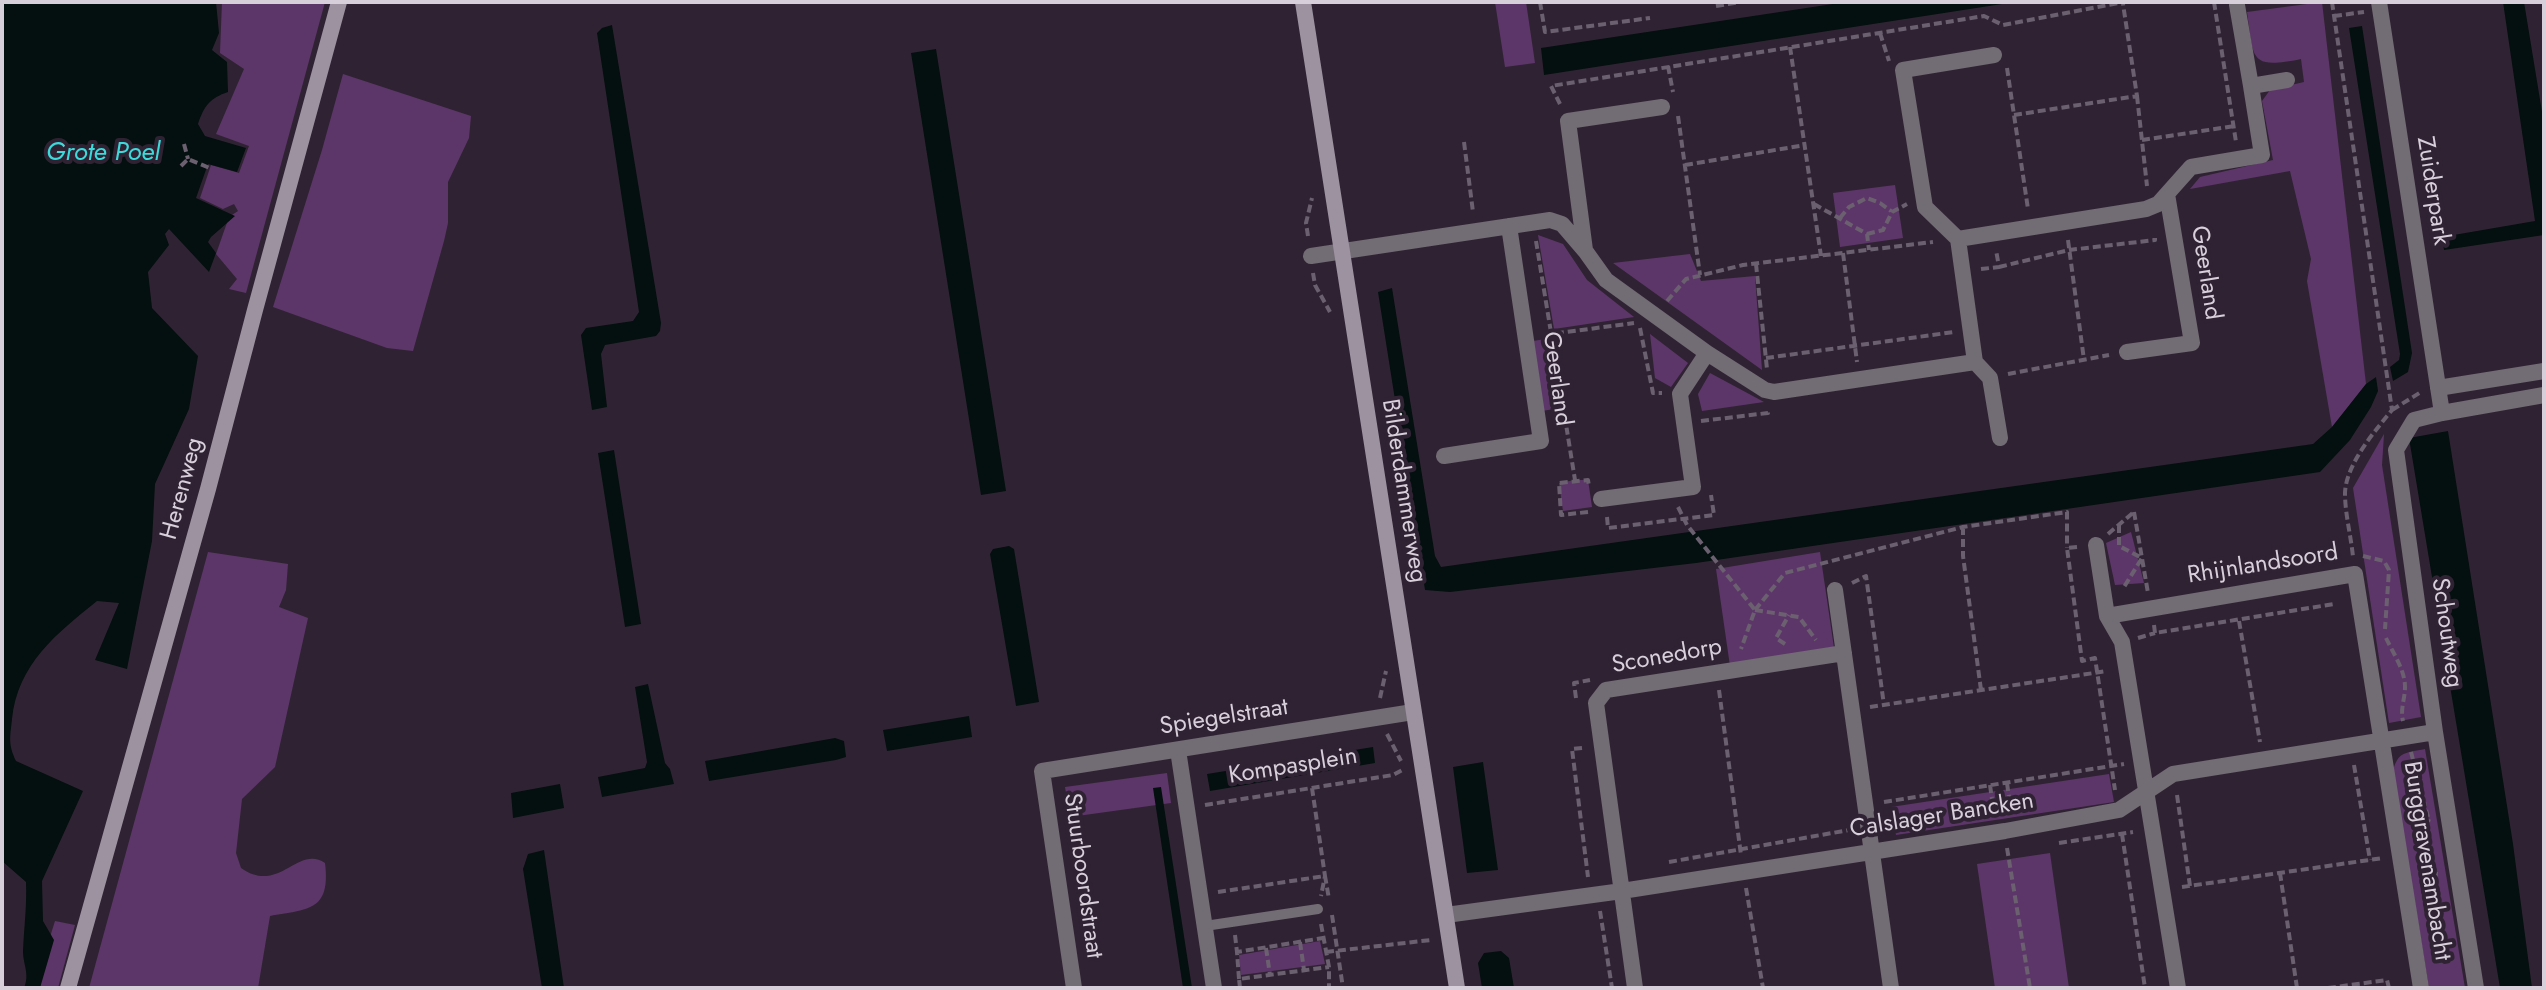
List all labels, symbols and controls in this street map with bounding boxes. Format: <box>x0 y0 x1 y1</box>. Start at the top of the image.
street label: Zuiderpark <box>2409 135 2455 247</box>
water label: Grote Poel <box>46 138 160 170</box>
street label: Geerland <box>2183 224 2227 322</box>
street label: Geerland <box>1535 330 1577 428</box>
street label: Bilderdammerweg <box>1374 397 1432 585</box>
street label: Herenweg <box>156 435 210 543</box>
street label: Rhijnlandsoord <box>2186 539 2340 591</box>
street label: Schoutweg <box>2424 576 2468 690</box>
street label: Sconedorp <box>1610 633 1724 681</box>
street label: Spiegelstraat <box>1158 694 1290 742</box>
street label: Kompasplein <box>1227 743 1359 791</box>
street label: Burggravenambacht <box>2396 759 2456 963</box>
street label: Calslager Bancken <box>1848 787 2036 845</box>
street label: Stuurboordstraat <box>1056 791 1108 961</box>

